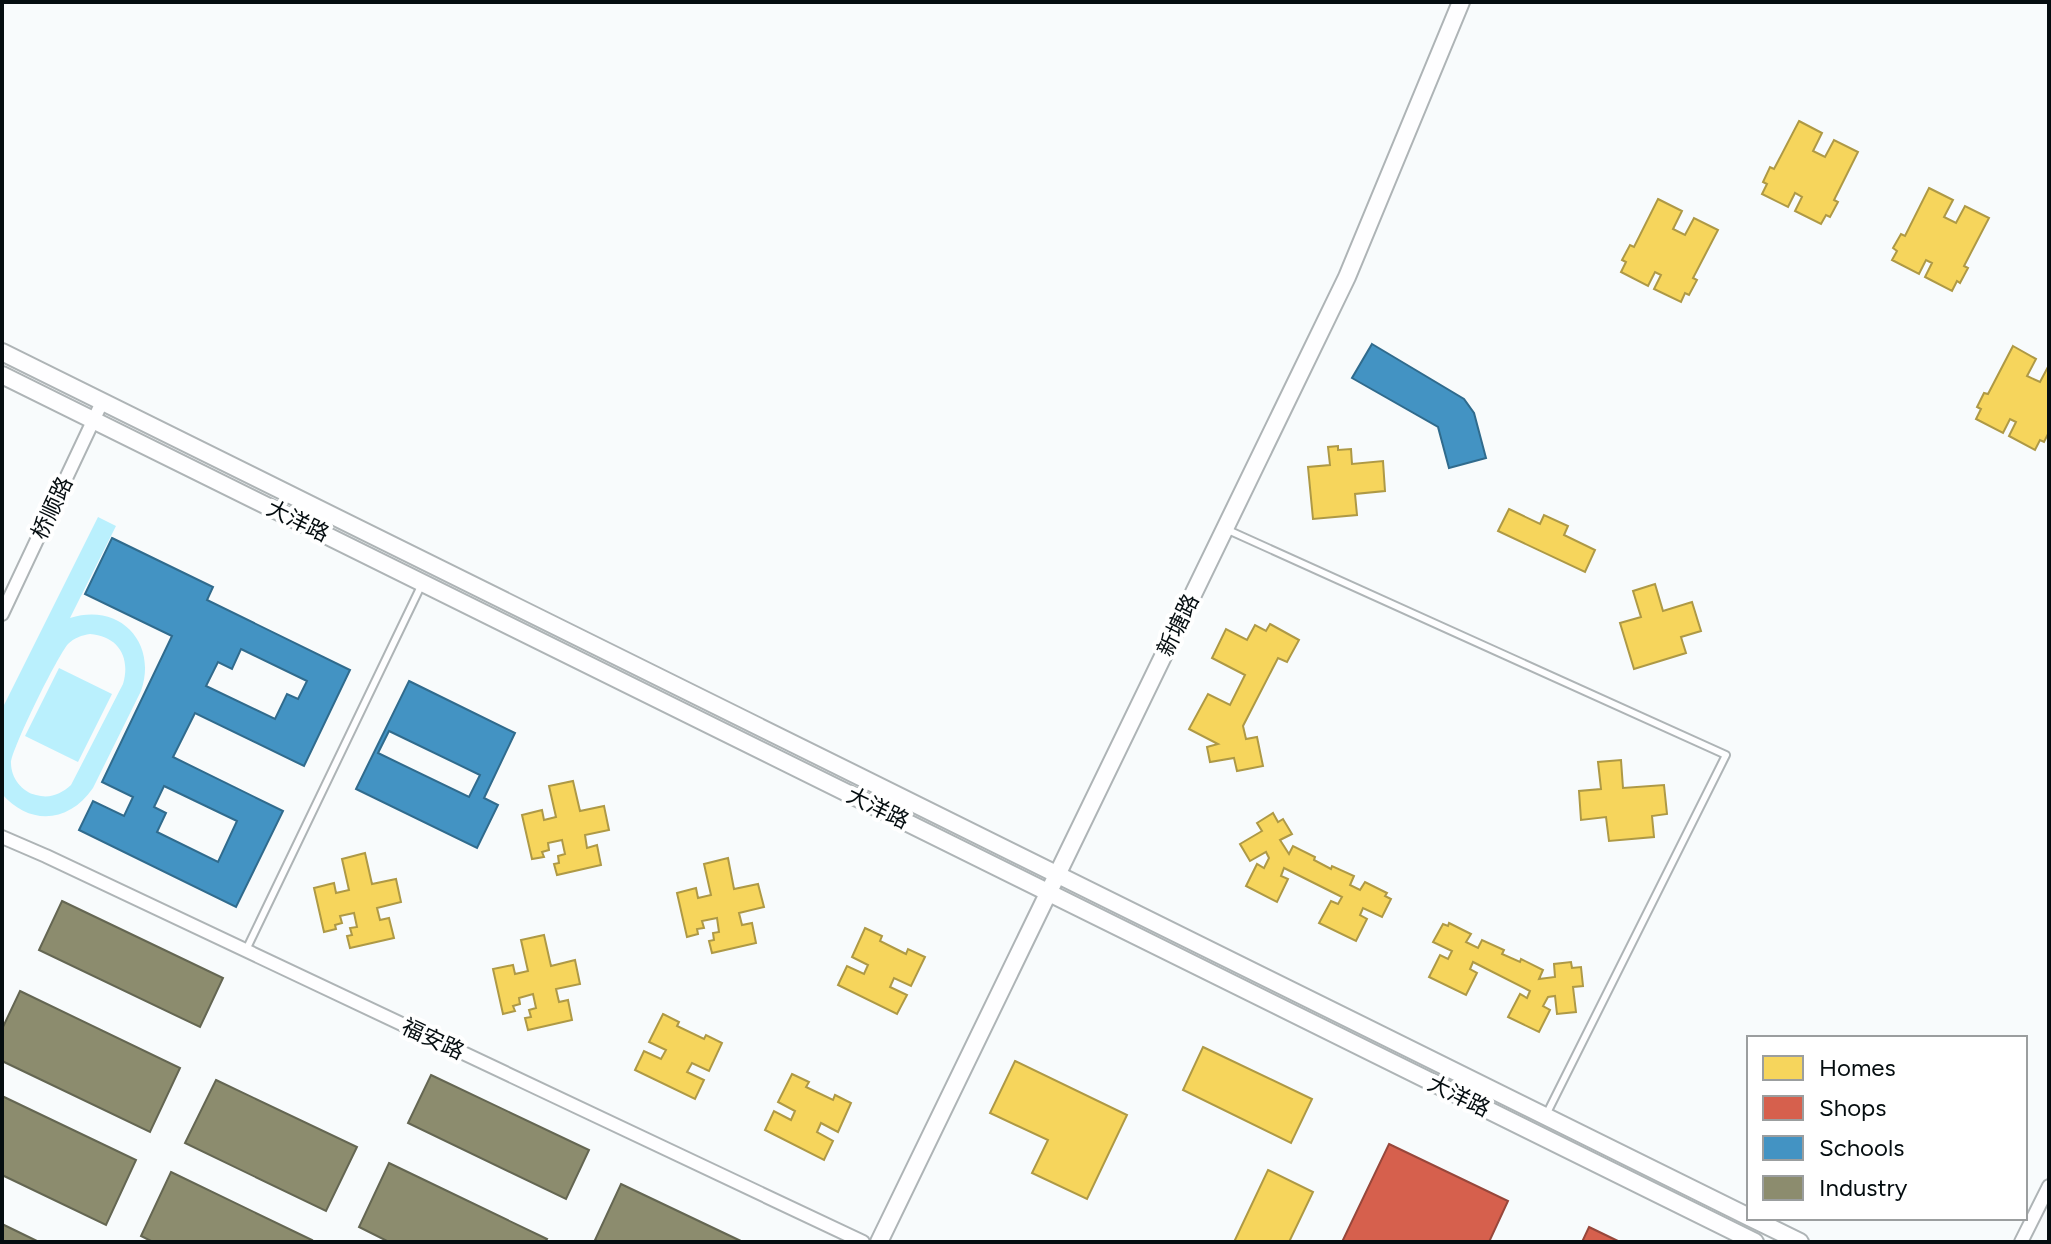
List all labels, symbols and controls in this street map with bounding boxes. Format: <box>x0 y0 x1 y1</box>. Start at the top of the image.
street label: 桥顺路 <box>26 472 78 544</box>
street label: 大洋路 <box>262 494 334 548</box>
street label: 新塘路 <box>1151 589 1205 661</box>
street label: 大洋路 <box>842 781 914 835</box>
street label: 福安路 <box>397 1013 469 1065</box>
legend <box>1747 1036 2027 1220</box>
text: Homes <box>1819 1053 1896 1082</box>
street label: 大洋路 <box>1423 1069 1495 1123</box>
text: Shops <box>1819 1093 1886 1122</box>
text: Schools <box>1819 1133 1904 1162</box>
text: Industry <box>1819 1173 1908 1202</box>

